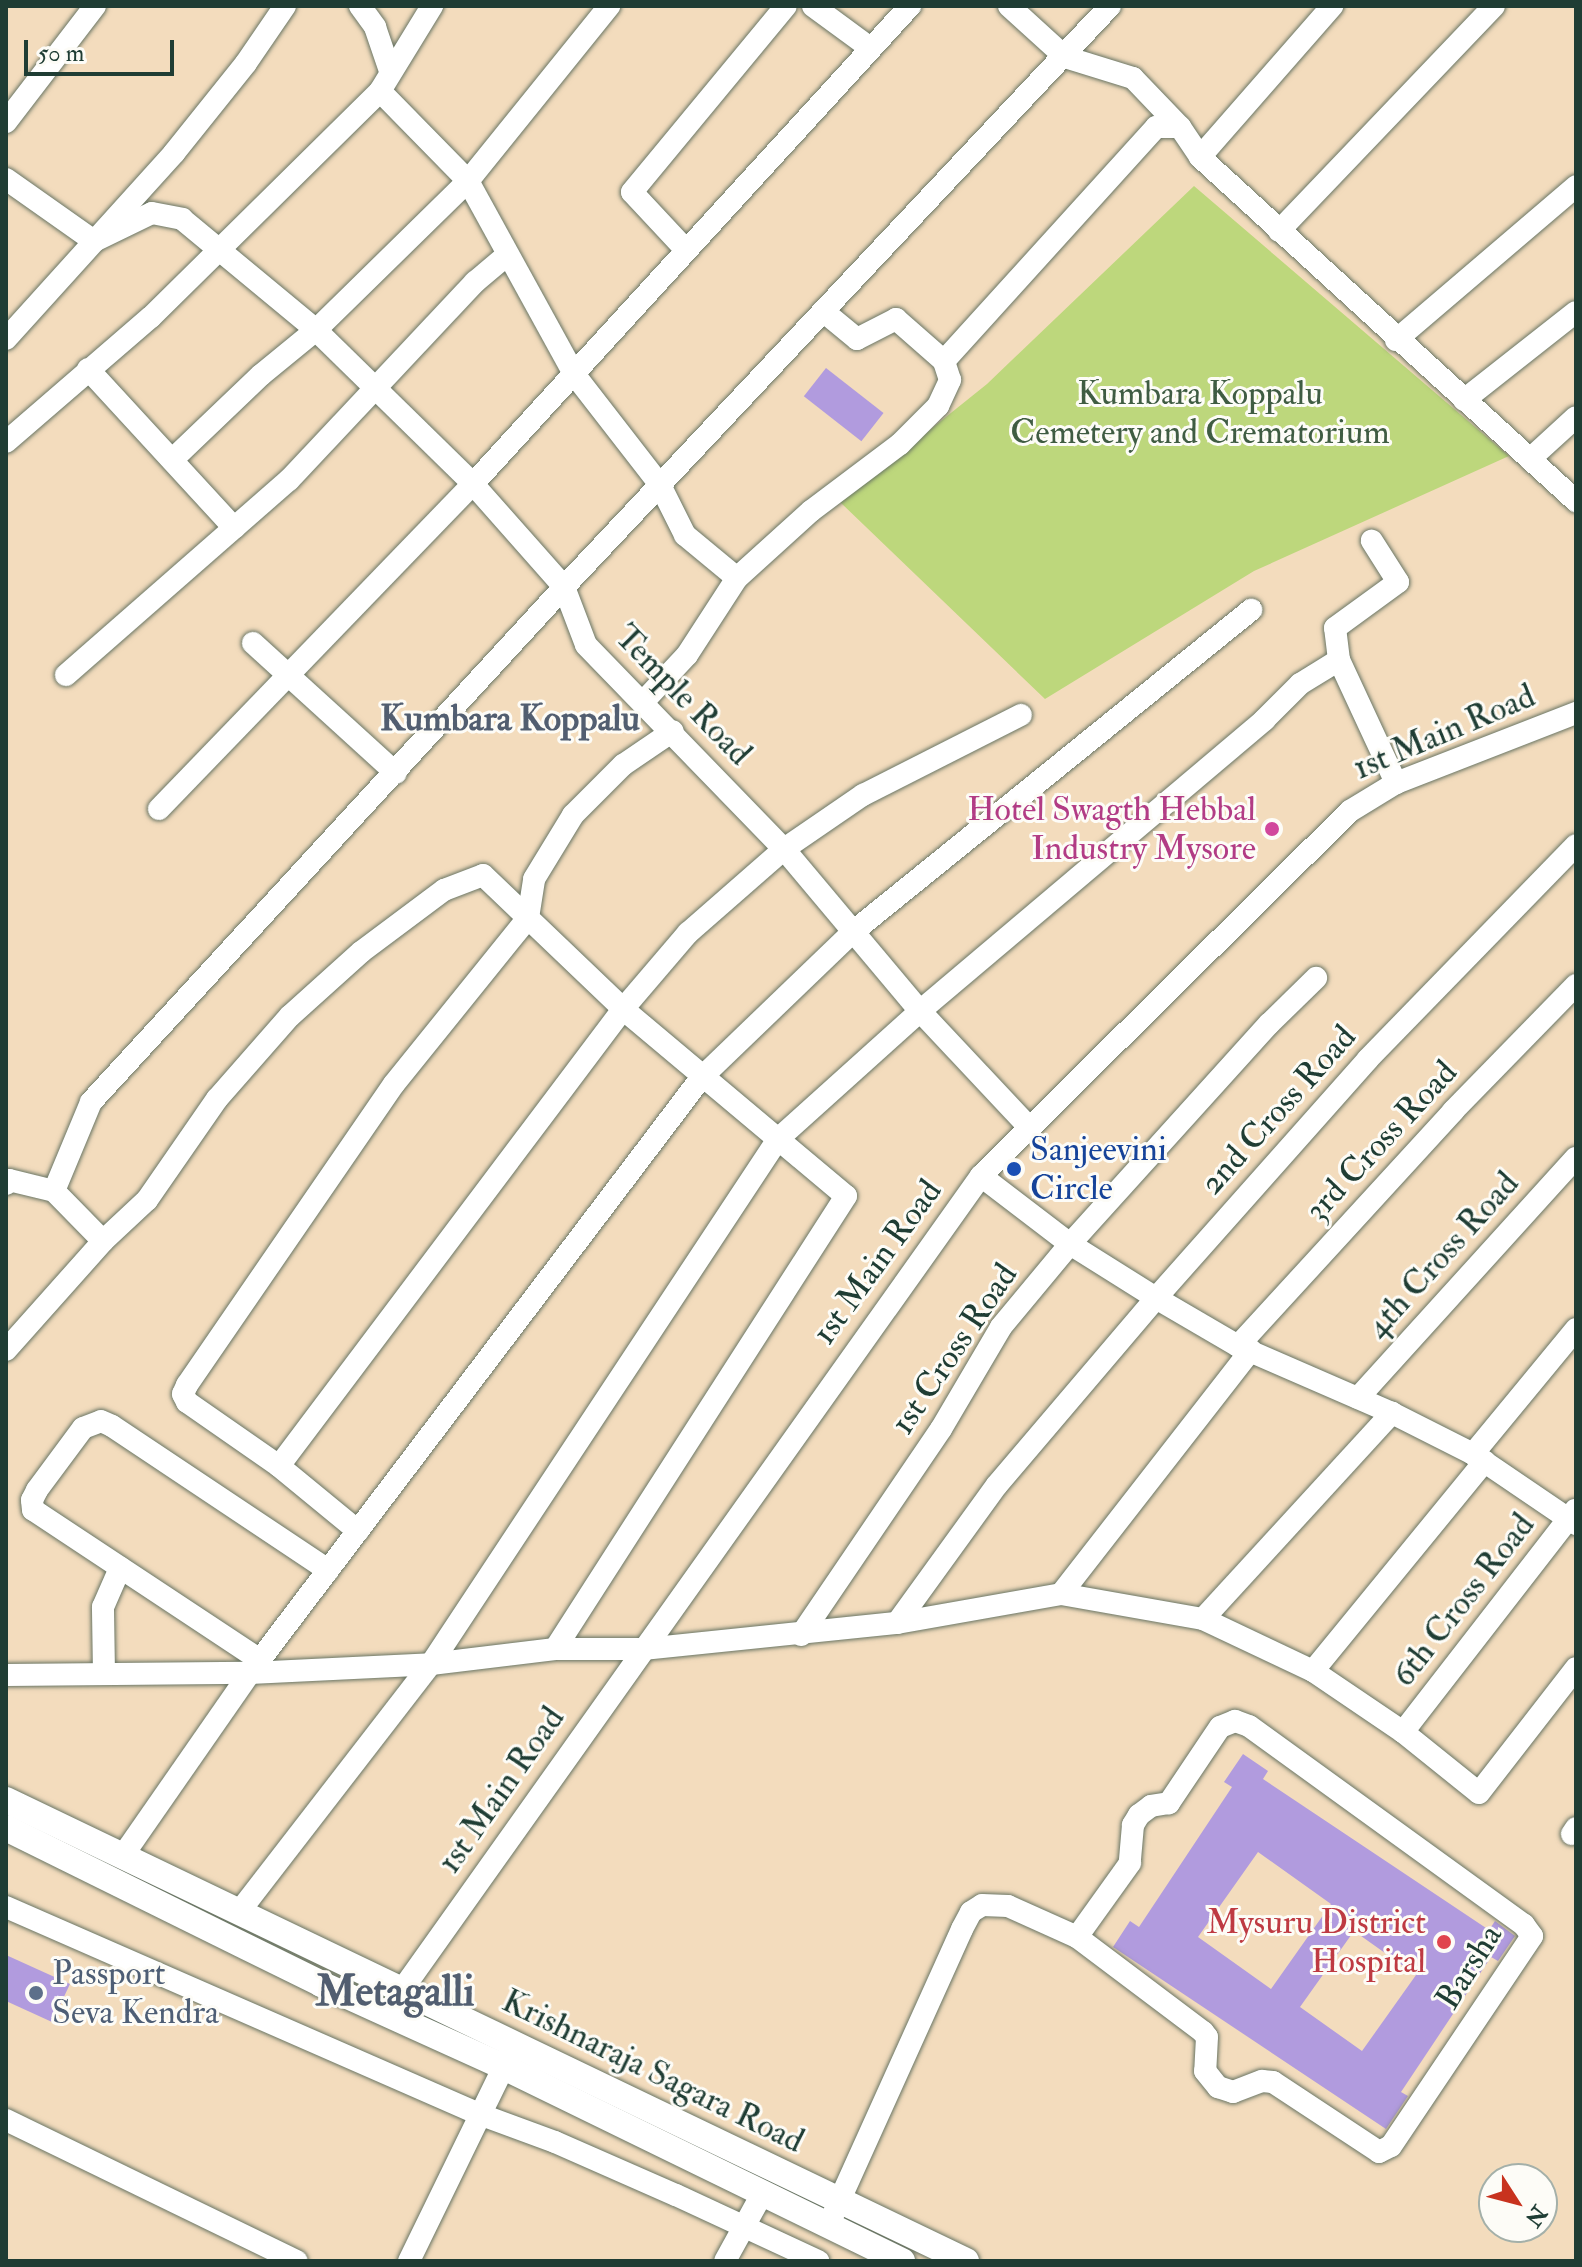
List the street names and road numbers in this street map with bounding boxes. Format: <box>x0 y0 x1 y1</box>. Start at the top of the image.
street label: Temple Road <box>606 616 760 774</box>
street label: 1st Main Road <box>1347 675 1541 789</box>
street label: 2nd Cross Road <box>1191 1017 1365 1203</box>
street label: 3rd Cross Road <box>1296 1052 1466 1230</box>
street label: 4th Cross Road <box>1357 1164 1527 1346</box>
street label: 1st Main Road <box>804 1172 950 1352</box>
street label: 1st Cross Road <box>882 1256 1026 1442</box>
street label: 6th Cross Road <box>1383 1505 1543 1695</box>
street label: 1st Main Road <box>429 1699 573 1881</box>
street label: Barsha <box>1427 1917 1511 2017</box>
street label: Krishnaraja Sagara Road <box>496 1980 810 2162</box>

